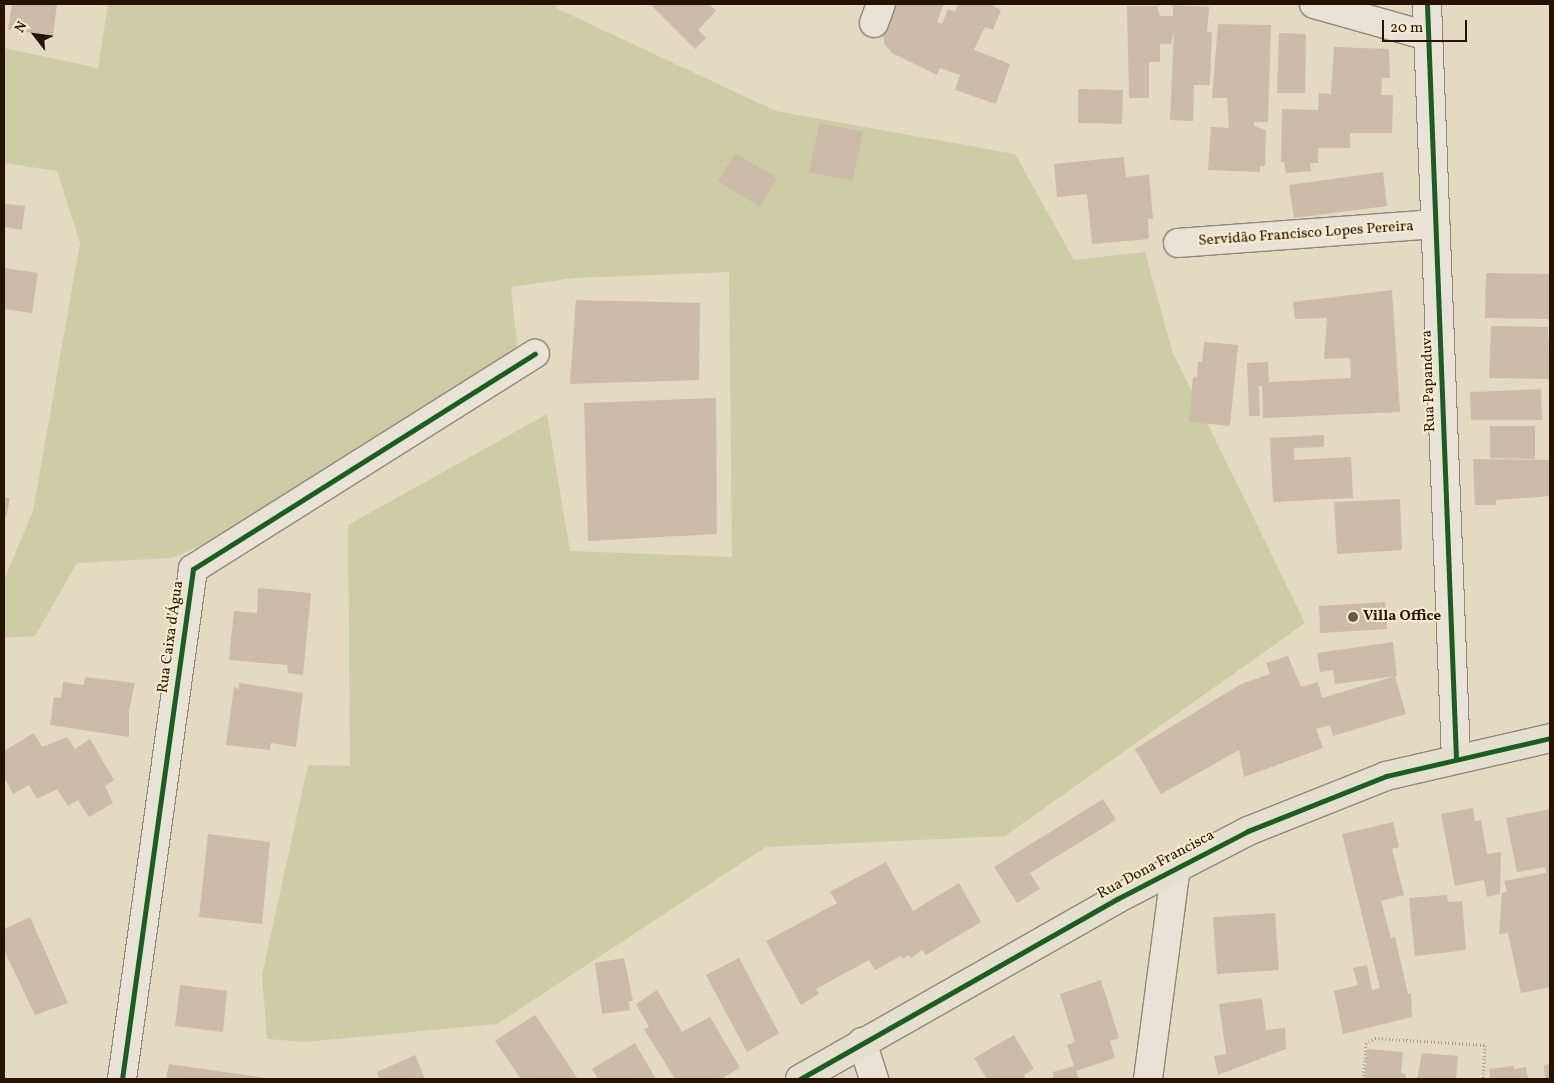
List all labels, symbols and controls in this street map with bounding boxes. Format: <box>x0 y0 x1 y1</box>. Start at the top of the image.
north arrow <box>10 10 60 60</box>
scale bar <box>1384 10 1469 42</box>
text: N <box>11 18 32 36</box>
text: 20 m <box>1390 18 1423 39</box>
street label: Servidão Francisco Lopes Pereira <box>1198 217 1414 251</box>
street label: Rua Papanduva <box>1418 330 1440 432</box>
street label: Rua Caixa d'Água <box>154 580 188 694</box>
place label: Villa Office <box>1363 608 1441 626</box>
marker: Villa Office <box>1347 611 1359 623</box>
street label: Rua Dona Francisca <box>1094 827 1218 903</box>

